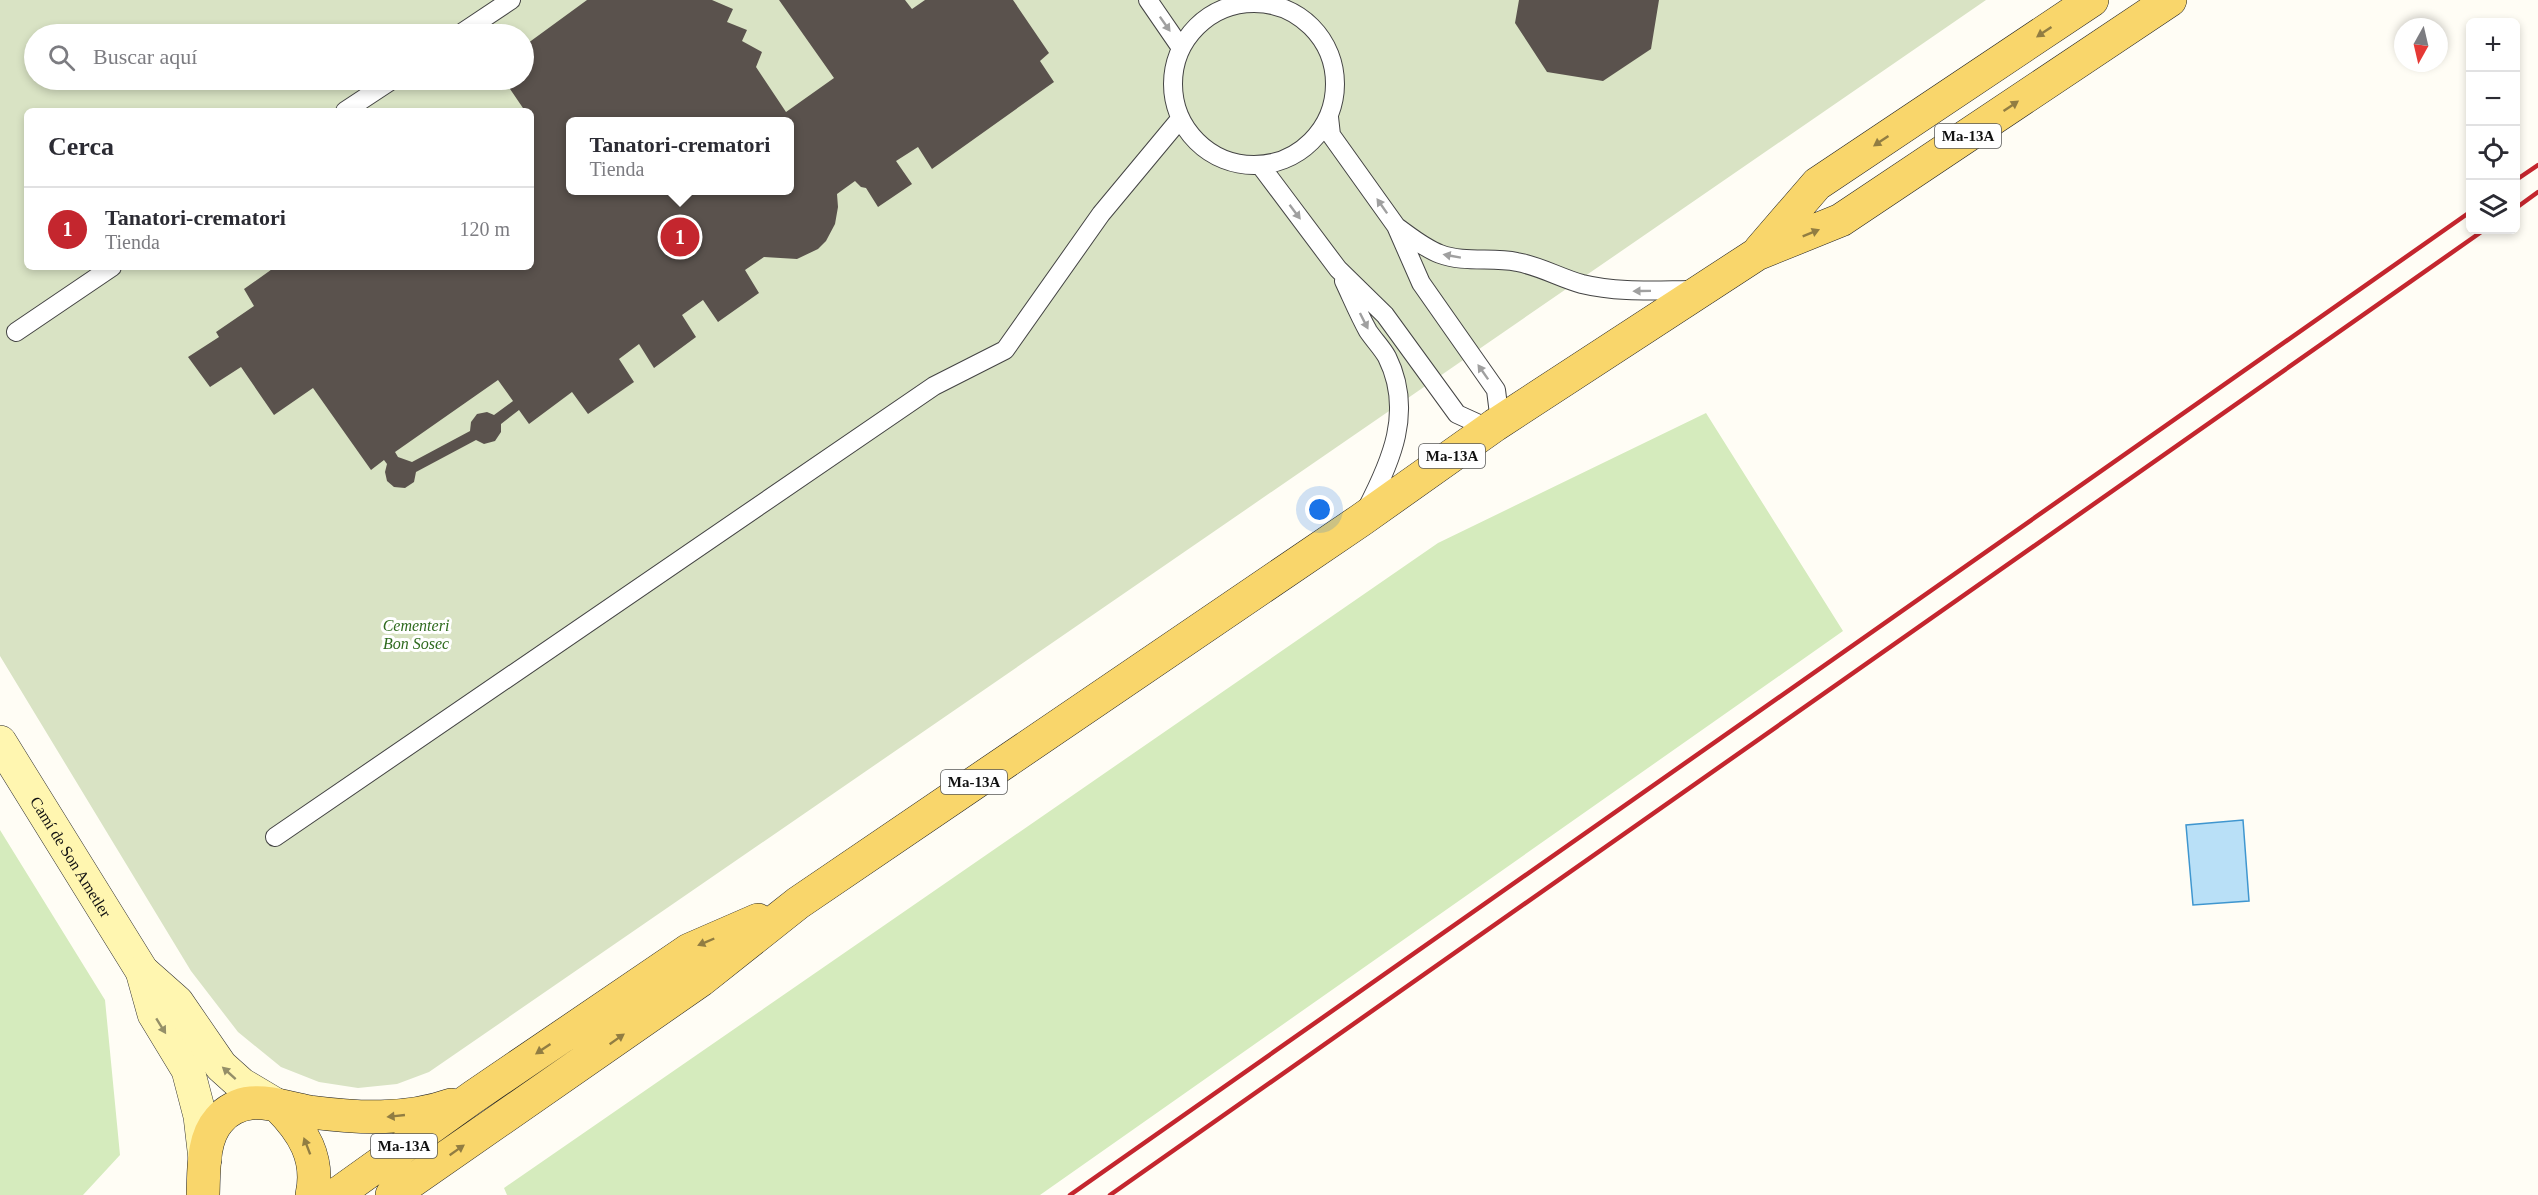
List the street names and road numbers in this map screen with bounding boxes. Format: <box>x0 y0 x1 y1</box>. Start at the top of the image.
road number: Ma-13A <box>1935 124 2001 148</box>
road number: Ma-13A <box>1419 444 1485 468</box>
road number: Ma-13A <box>941 770 1007 794</box>
street label: Camí de Son Ametler <box>27 794 115 921</box>
road number: Ma-13A <box>371 1134 437 1158</box>

